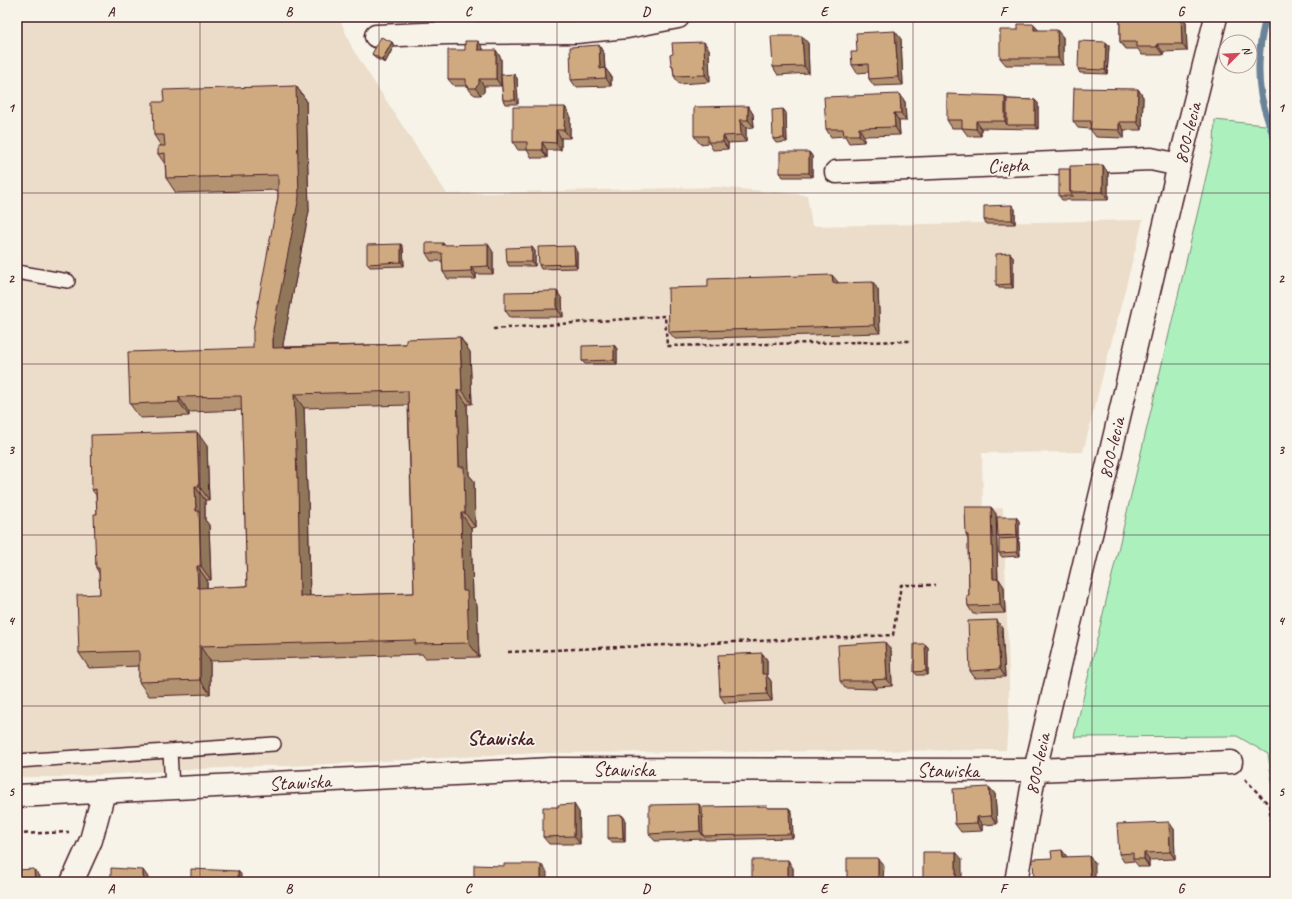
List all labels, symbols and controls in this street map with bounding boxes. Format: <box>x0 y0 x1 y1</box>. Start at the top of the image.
text: A <box>108 4 116 20</box>
text: B <box>286 4 294 20</box>
text: C <box>465 4 473 20</box>
text: D <box>642 4 651 20</box>
text: E <box>821 4 830 20</box>
text: F <box>1000 4 1009 20</box>
text: G <box>1178 4 1186 20</box>
north arrow <box>1218 34 1258 74</box>
text: N <box>1239 44 1256 58</box>
street label: 800-lecia <box>1168 98 1208 166</box>
text: 1 <box>8 100 16 116</box>
text: 1 <box>1278 100 1286 116</box>
street label: Ciepła <box>987 152 1030 179</box>
text: 2 <box>8 271 15 287</box>
text: 2 <box>1278 271 1285 287</box>
street label: 800-lecia <box>1092 413 1131 481</box>
text: 3 <box>8 442 15 458</box>
text: 3 <box>1278 442 1285 458</box>
text: 4 <box>8 613 16 629</box>
text: 4 <box>1278 613 1286 629</box>
district label: Stawiska <box>467 725 535 751</box>
street label: 800-lecia <box>1019 729 1057 797</box>
street label: Stawiska <box>593 757 657 782</box>
street label: Stawiska <box>917 758 981 783</box>
street label: Stawiska <box>268 768 333 797</box>
text: 5 <box>8 784 15 800</box>
text: 5 <box>1278 784 1285 800</box>
text: A <box>108 881 116 897</box>
text: B <box>286 881 294 897</box>
text: C <box>465 881 473 897</box>
text: D <box>642 881 651 897</box>
text: E <box>821 881 830 897</box>
text: F <box>1000 881 1009 897</box>
text: G <box>1178 881 1186 897</box>

